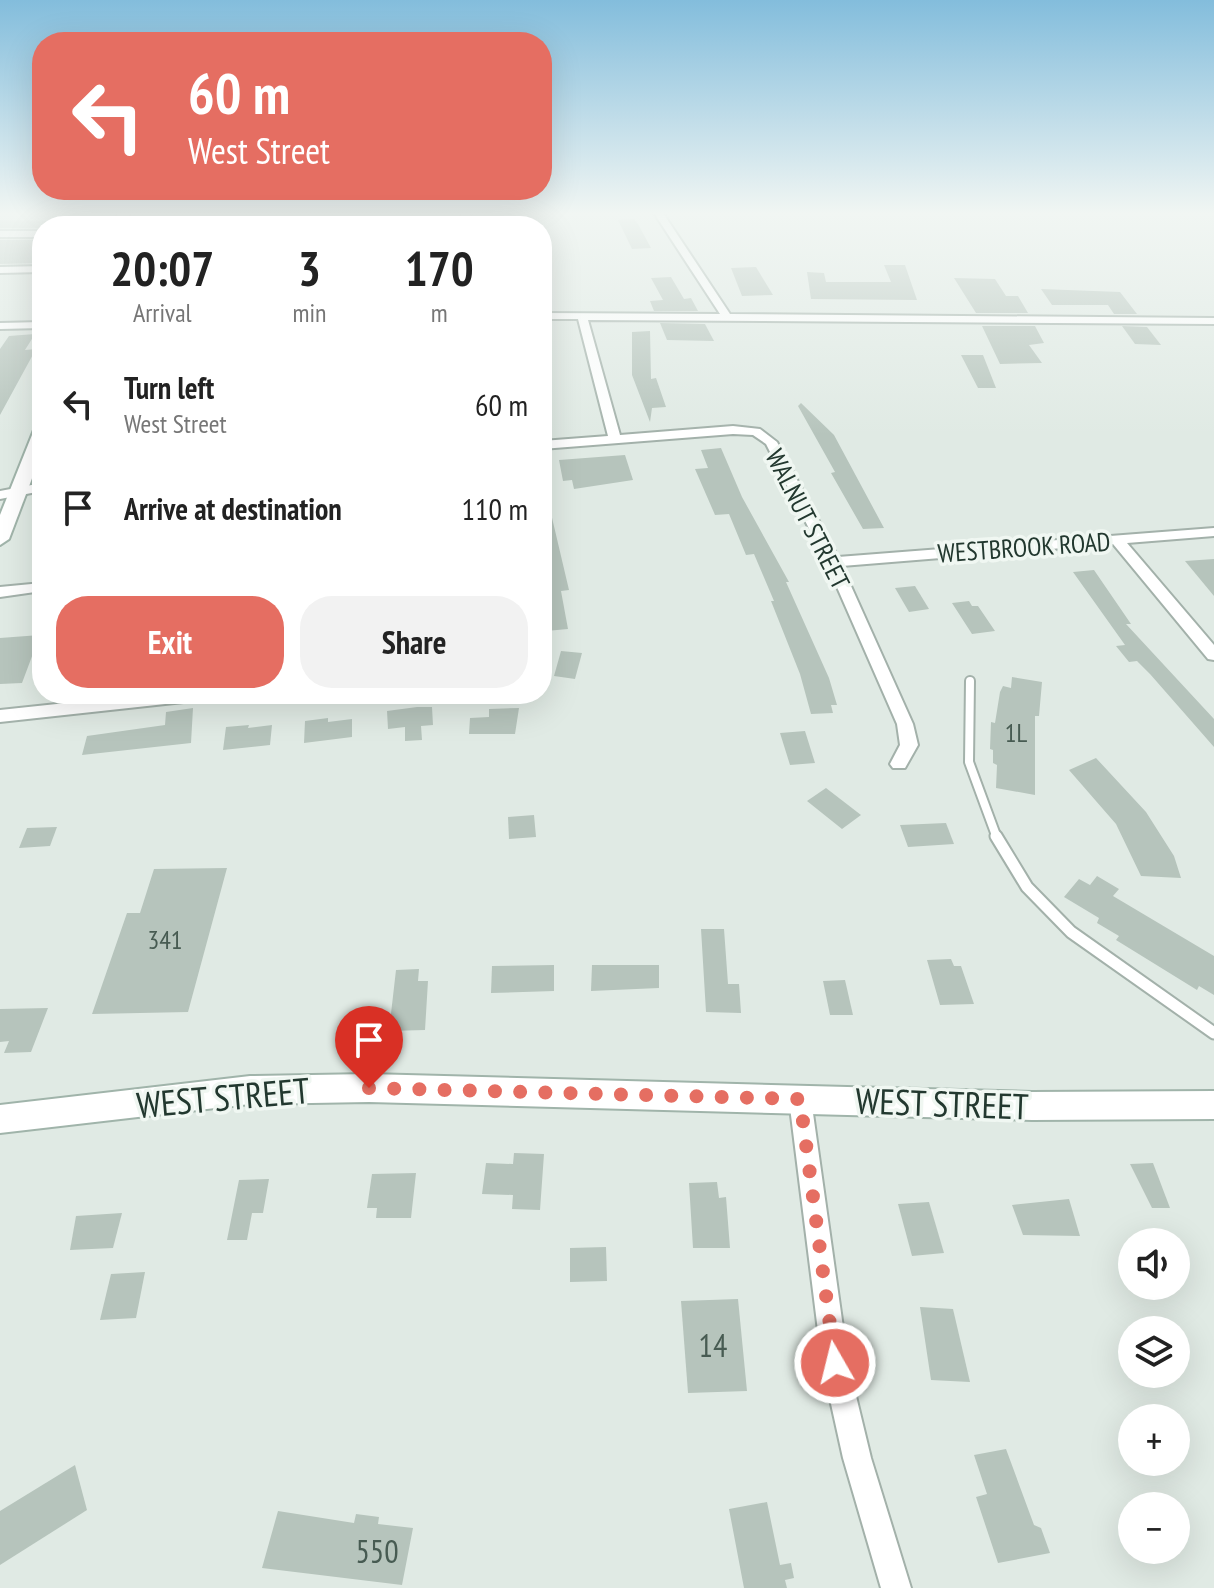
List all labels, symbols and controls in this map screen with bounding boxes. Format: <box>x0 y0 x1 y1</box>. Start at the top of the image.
text: 60 m <box>188 57 290 129</box>
icon: left <box>56 64 160 168</box>
text: West Street <box>188 127 330 174</box>
text: 20:07 <box>110 237 214 299</box>
text: 3 <box>298 237 321 299</box>
text: 170 <box>405 237 474 299</box>
text: Arrival <box>133 296 192 329</box>
text: min <box>292 296 326 329</box>
text: m <box>431 296 448 329</box>
text: Turn left <box>124 368 214 407</box>
icon: left <box>56 382 100 426</box>
text: 60 m <box>475 385 528 424</box>
text: West Street <box>124 407 227 440</box>
street label: WALNUT STREET <box>759 443 858 595</box>
icon: arrive <box>56 486 100 530</box>
text: Arrive at destination <box>124 489 342 528</box>
text: 110 m <box>462 489 528 528</box>
street label: WESTBROOK ROAD <box>937 525 1111 569</box>
button: Exit <box>56 596 284 688</box>
button: Share <box>300 596 528 688</box>
house number: 1L <box>1005 716 1027 749</box>
house number: 341 <box>147 923 183 956</box>
pin <box>335 1006 403 1088</box>
icon: arrive <box>347 1018 391 1062</box>
street label: WEST STREET <box>135 1066 311 1128</box>
street label: WEST STREET <box>855 1076 1029 1130</box>
map controls <box>1118 1228 1190 1564</box>
button: sound <box>1118 1228 1190 1300</box>
button: layers <box>1118 1316 1190 1388</box>
position arrow <box>793 1321 877 1405</box>
house number: 14 <box>699 1324 727 1366</box>
button: + <box>1118 1404 1190 1476</box>
button: − <box>1118 1492 1190 1564</box>
house number: 550 <box>355 1530 399 1572</box>

